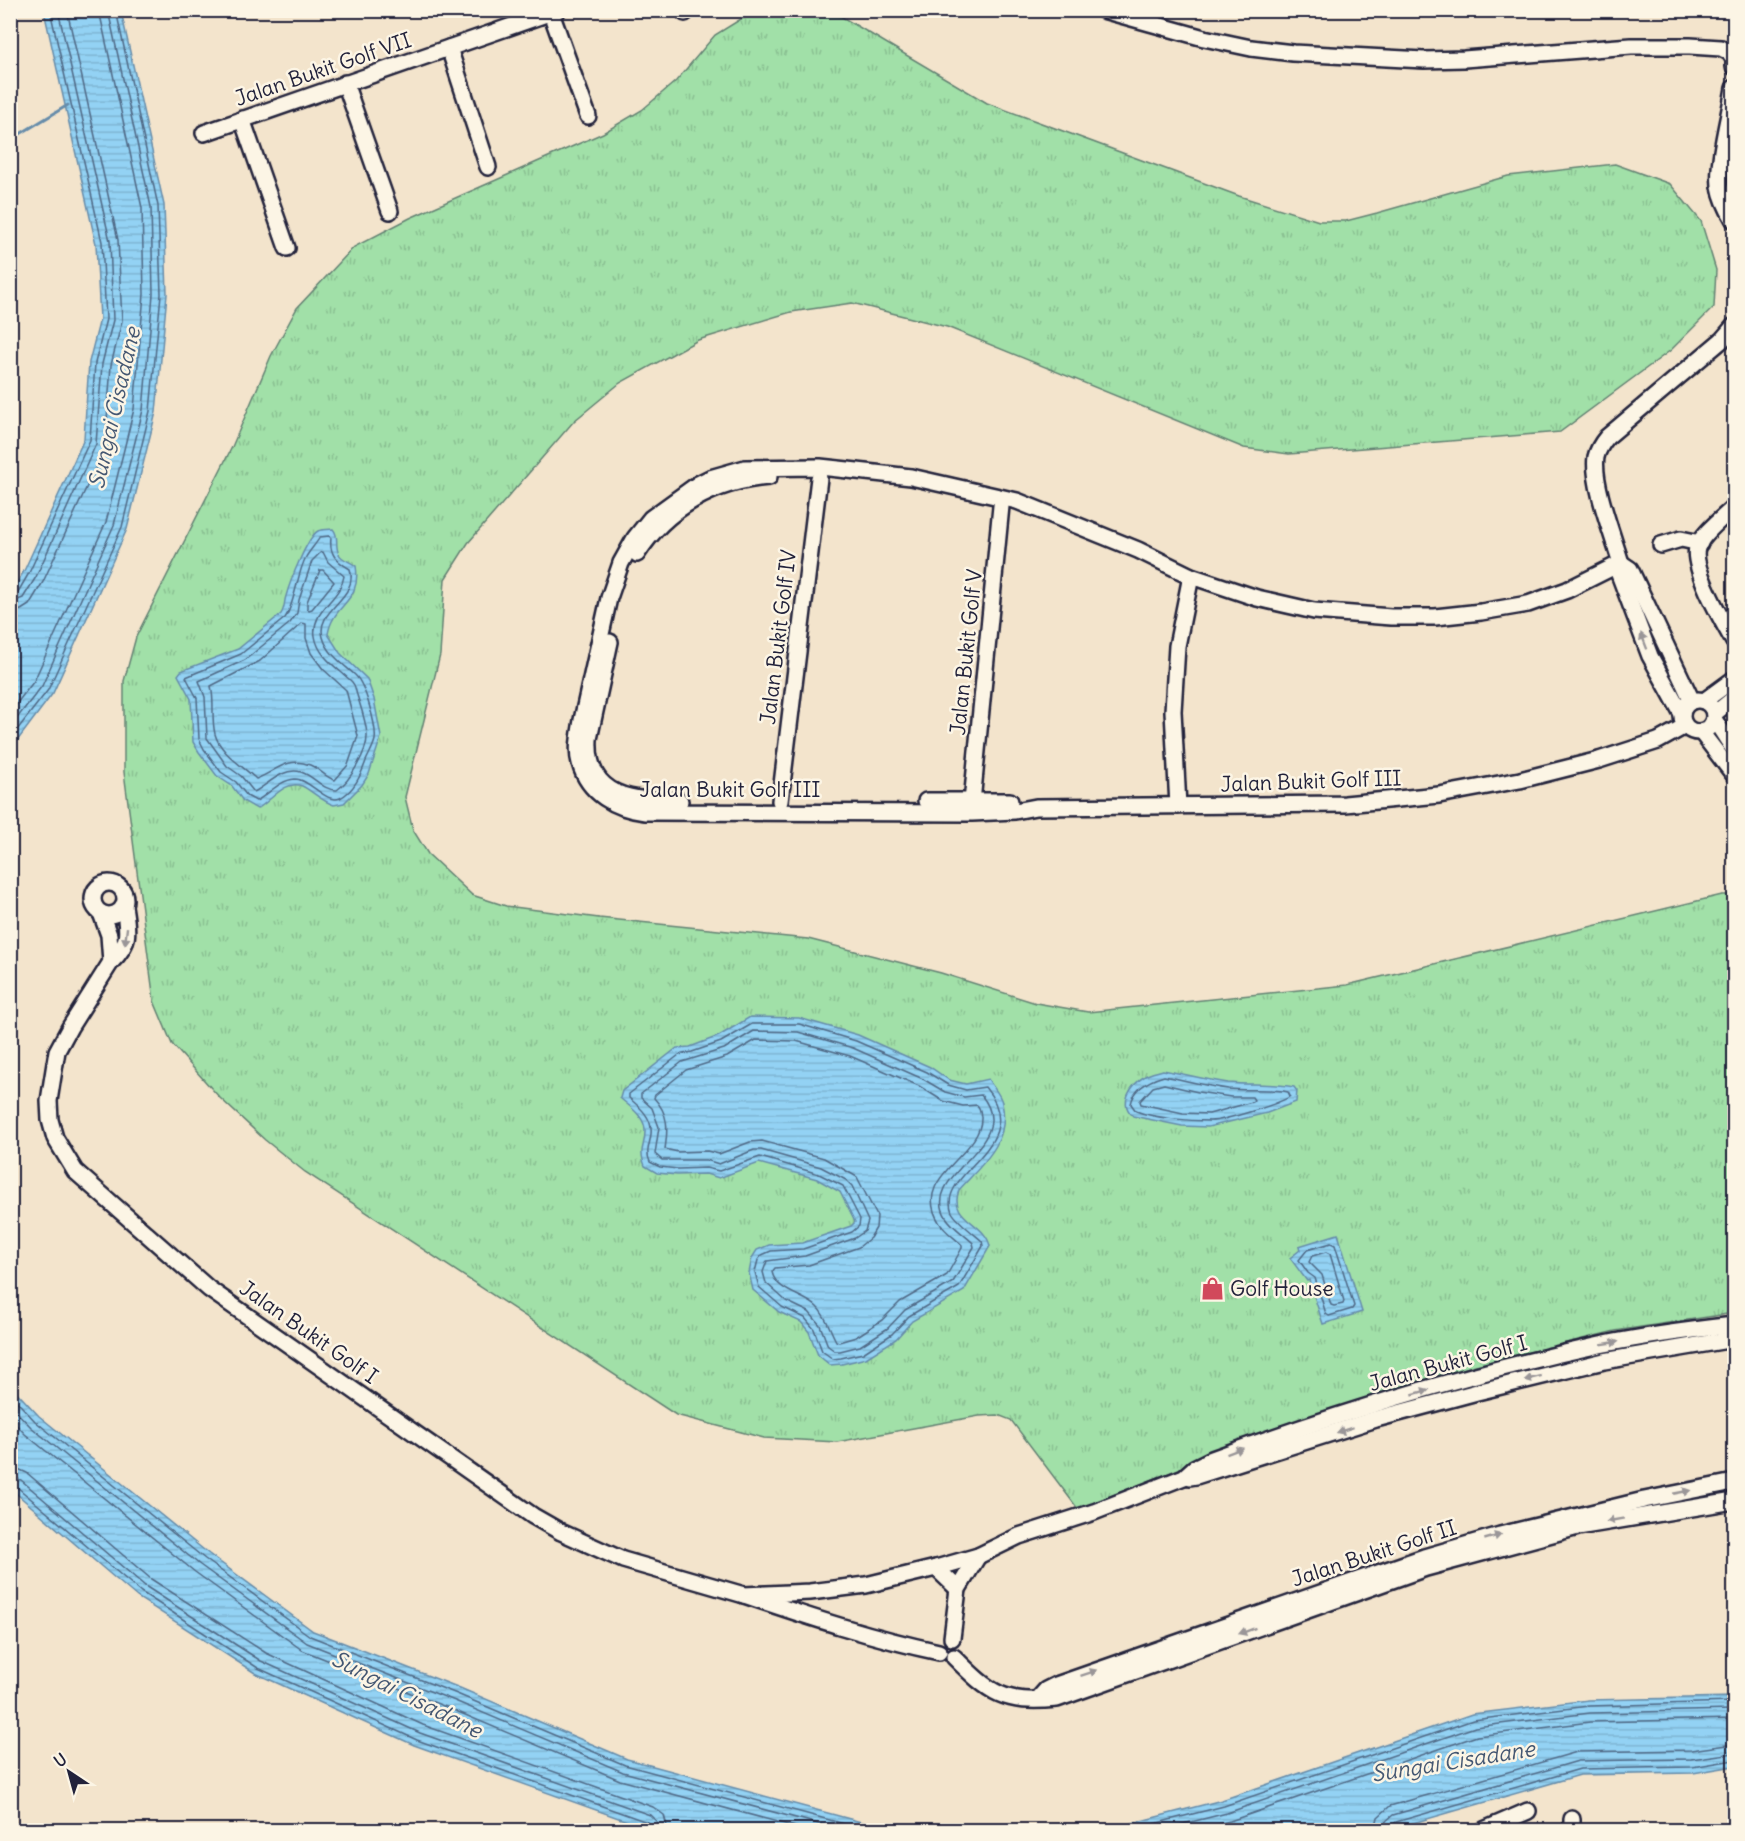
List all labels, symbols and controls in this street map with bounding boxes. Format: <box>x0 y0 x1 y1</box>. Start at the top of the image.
street label: Jalan Bukit Golf VII <box>231 26 415 112</box>
water label: Sungai Cisadane <box>82 322 147 491</box>
street label: Jalan Bukit Golf IV <box>754 548 802 726</box>
street label: Jalan Bukit Golf V <box>944 568 988 736</box>
one-way arrow <box>1639 632 1648 650</box>
street label: Jalan Bukit Golf III <box>1220 764 1402 798</box>
street label: Jalan Bukit Golf III <box>640 776 820 803</box>
one-way arrow <box>121 927 130 946</box>
street label: Jalan Bukit Golf I <box>235 1274 383 1390</box>
shop icon: Golf House <box>1199 1275 1225 1301</box>
place label: Golf House <box>1230 1275 1334 1302</box>
street label: Jalan Bukit Golf I <box>1366 1329 1530 1397</box>
one-way arrow <box>1601 1339 1620 1348</box>
one-way arrow <box>1524 1374 1542 1384</box>
one-way arrow <box>1412 1386 1430 1396</box>
one-way arrow <box>1336 1425 1354 1435</box>
one-way arrow <box>1226 1445 1244 1455</box>
one-way arrow <box>1673 1487 1692 1496</box>
street label: Jalan Bukit Golf II <box>1288 1514 1460 1592</box>
one-way arrow <box>1605 1516 1624 1525</box>
one-way arrow <box>1484 1532 1502 1541</box>
one-way arrow <box>1238 1627 1256 1637</box>
water label: Sungai Cisadane <box>327 1644 489 1745</box>
one-way arrow <box>1080 1668 1098 1678</box>
water label: Sungai Cisadane <box>1369 1734 1539 1788</box>
north arrow <box>39 1742 99 1802</box>
text: U <box>50 1749 70 1771</box>

